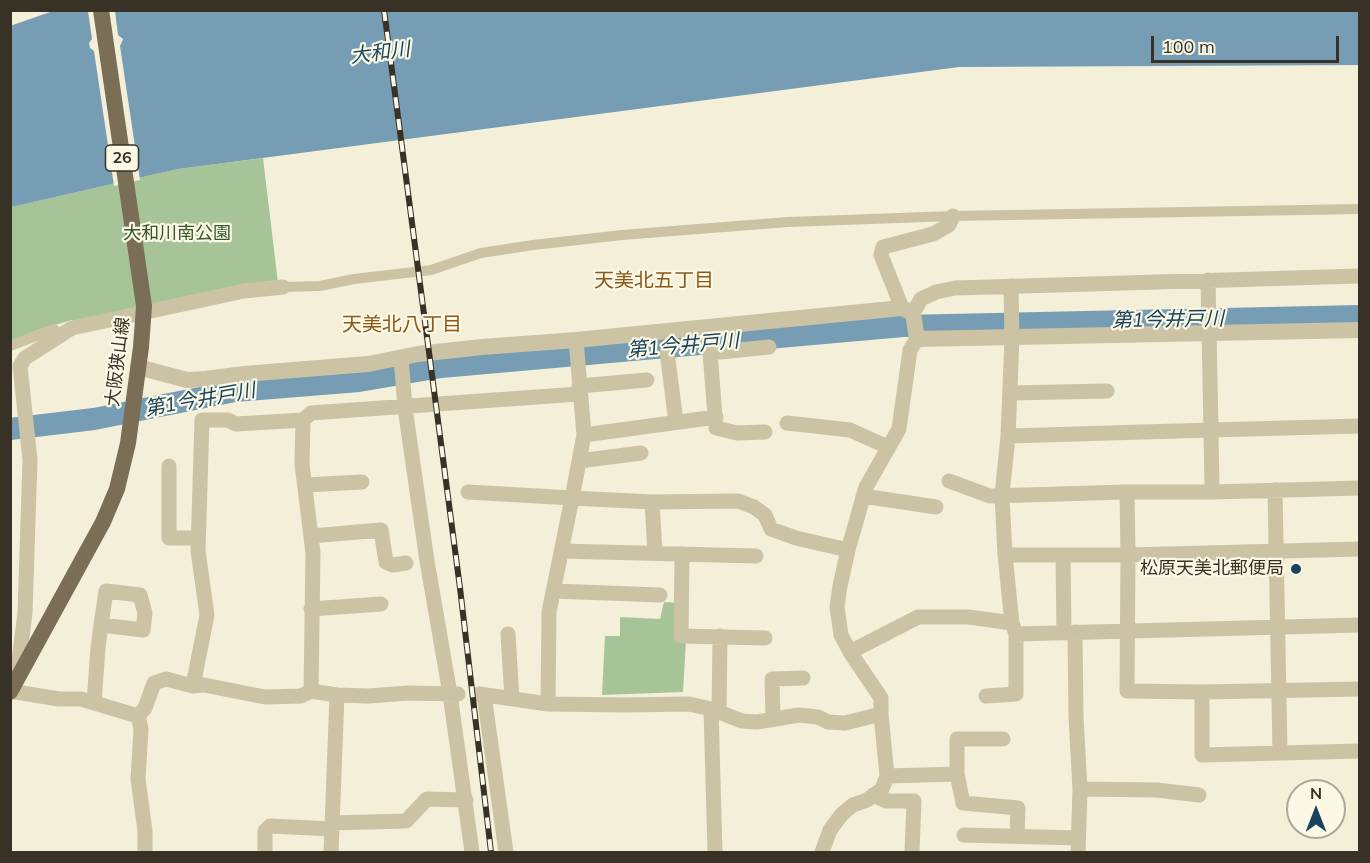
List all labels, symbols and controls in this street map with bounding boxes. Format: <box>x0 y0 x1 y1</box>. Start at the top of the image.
scale bar <box>1154 24 1342 62</box>
text: 100 m <box>1162 35 1215 58</box>
water label: 大和川 <box>349 37 411 69</box>
road number: 26 <box>106 145 138 171</box>
park label: 大和川南公園 <box>123 223 231 245</box>
district label: 天美北五丁目 <box>594 269 714 293</box>
water label: 第1今井戸川 <box>1112 307 1224 333</box>
district label: 天美北八丁目 <box>342 313 462 337</box>
street label: 大阪狭山線 <box>102 316 134 408</box>
water label: 第1今井戸川 <box>626 329 740 363</box>
water label: 第1今井戸川 <box>143 378 257 422</box>
place label: 松原天美北郵便局 <box>1140 558 1284 580</box>
marker: 松原天美北郵便局 <box>1289 562 1303 576</box>
north arrow <box>1286 779 1346 839</box>
text: N <box>1310 783 1322 803</box>

